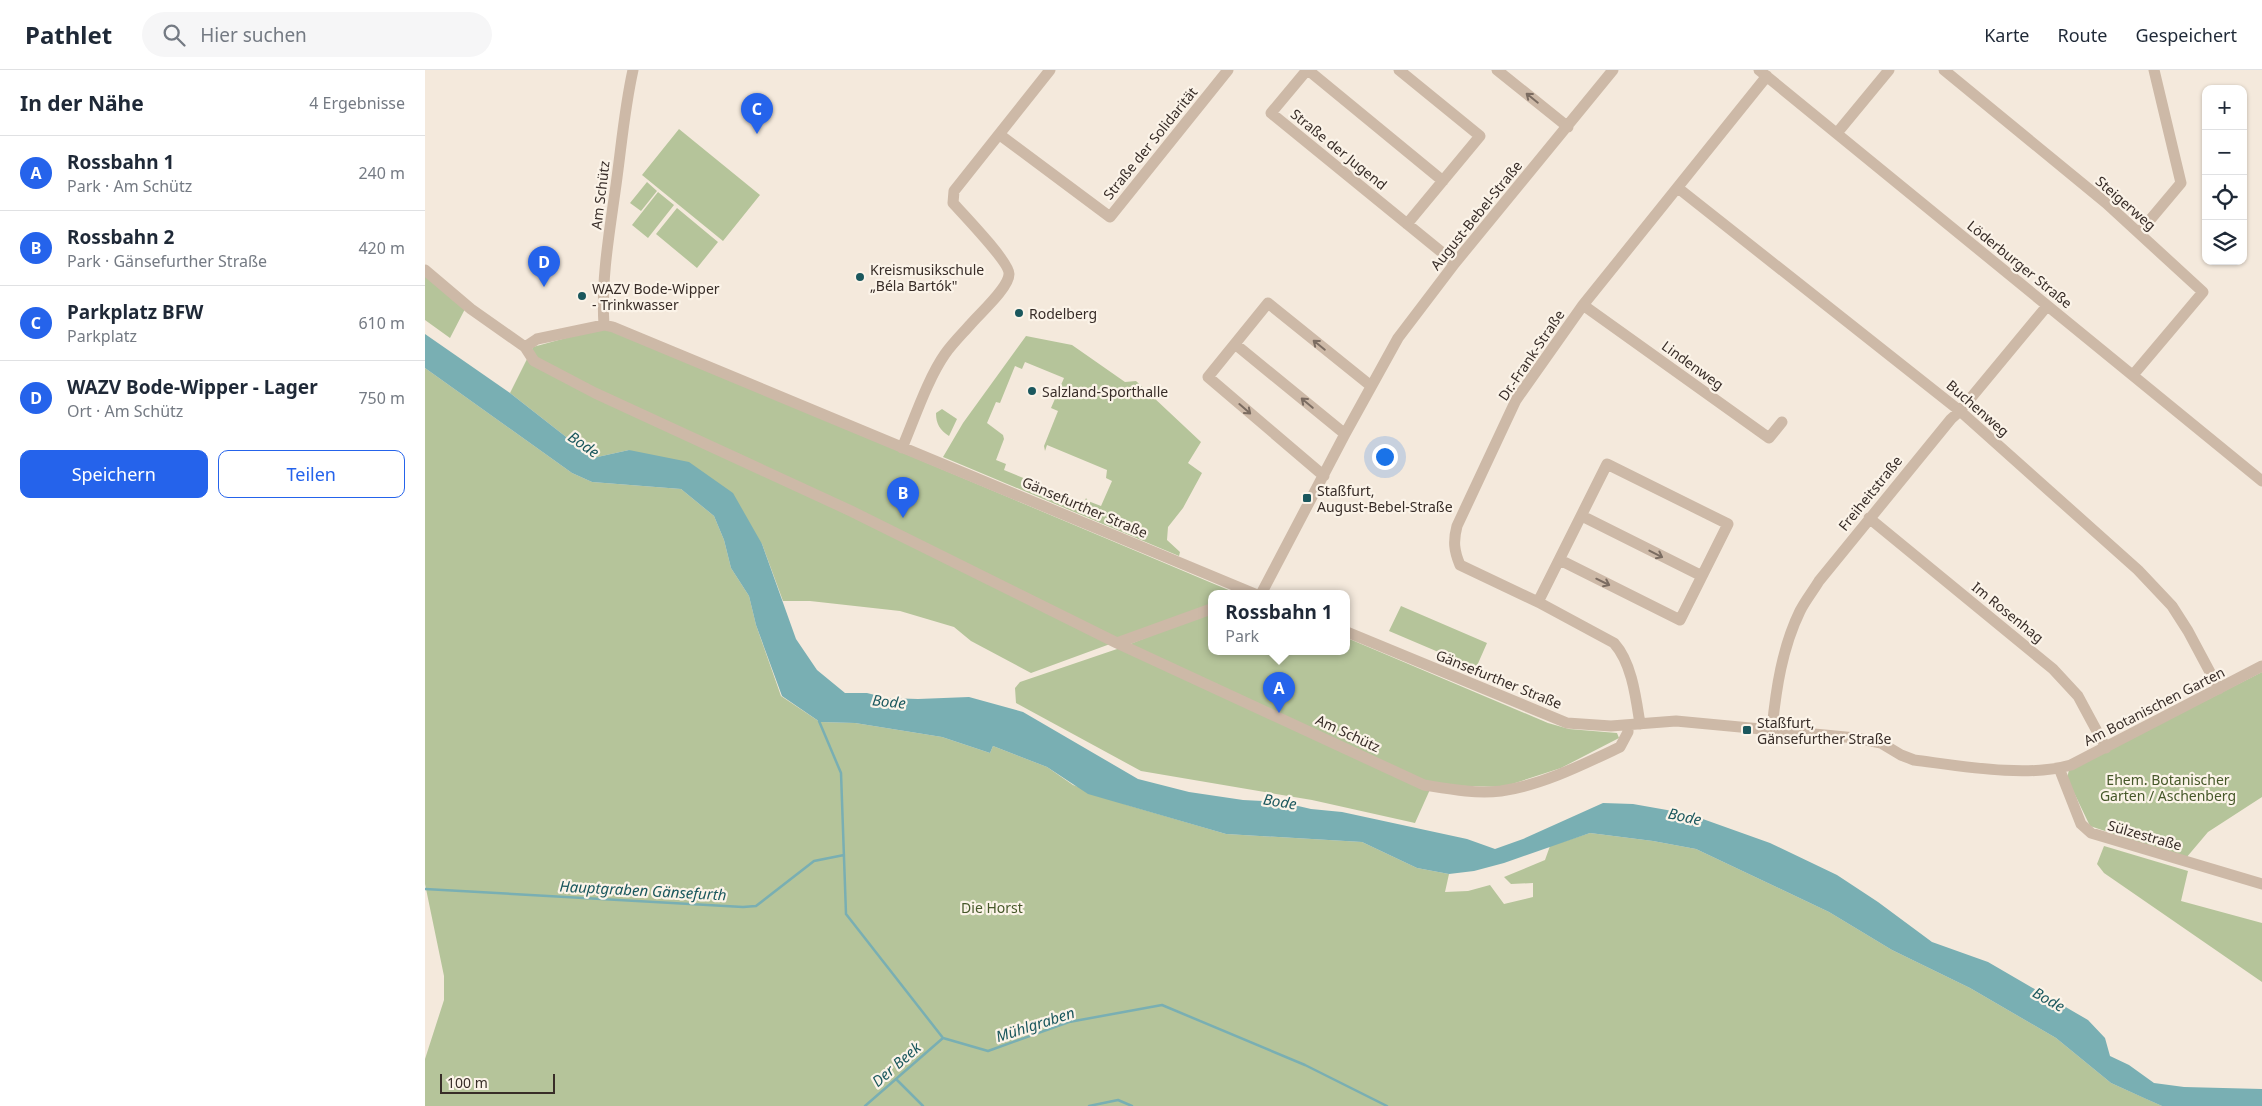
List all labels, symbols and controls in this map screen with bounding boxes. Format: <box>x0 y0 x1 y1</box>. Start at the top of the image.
search box <box>142 12 492 57</box>
text: Pathlet <box>25 18 112 51</box>
icon: search <box>160 21 188 49</box>
text: Hier suchen <box>200 22 307 48</box>
text: Karte <box>1984 23 2030 47</box>
text: Route <box>2058 23 2107 47</box>
text: Gespeichert <box>2135 23 2237 47</box>
street label: Straße der Solidarität <box>1099 83 1201 203</box>
map controls <box>2202 85 2247 265</box>
button: + <box>2202 85 2247 130</box>
text: In der Nähe <box>20 89 144 117</box>
text: 4 Ergebnisse <box>309 92 405 114</box>
pin: C <box>741 93 773 134</box>
one-way arrow <box>1526 93 1539 104</box>
street label: Straße der Jugend <box>1287 104 1391 194</box>
button: − <box>2202 130 2247 175</box>
text: Rossbahn 1 <box>67 149 174 175</box>
street label: August-Bebel-Straße <box>1426 156 1526 274</box>
street label: Am Schütz <box>586 159 614 230</box>
text: A <box>30 162 42 184</box>
text: 240 m <box>358 162 405 184</box>
street label: Steigerweg <box>2092 172 2160 234</box>
text: Park · Am Schütz <box>67 175 192 197</box>
button: locate <box>2202 175 2247 220</box>
street label: Löderburger Straße <box>1964 216 2076 312</box>
button: layers <box>2202 220 2247 265</box>
text: Rossbahn 2 <box>67 224 174 250</box>
text: B <box>31 237 41 259</box>
text: 420 m <box>358 237 405 259</box>
pin: D <box>528 246 560 287</box>
text: Park · Gänsefurther Straße <box>67 250 267 272</box>
place label: Kreismusikschule „Béla Bartók" <box>870 260 984 295</box>
marker: Kreismusikschule „Béla Bartók" <box>854 271 866 283</box>
place label: WAZV Bode-Wipper - Trinkwasser <box>592 279 720 314</box>
marker: WAZV Bode-Wipper - Trinkwasser <box>576 290 588 302</box>
text: Parkplatz BFW <box>67 299 204 325</box>
place label: Rodelberg <box>1029 304 1097 323</box>
street label: Dr.-Frank-Straße <box>1493 306 1569 404</box>
marker: Rodelberg <box>1013 307 1025 319</box>
text: C <box>31 312 41 334</box>
text: 610 m <box>358 312 405 334</box>
text: Parkplatz <box>67 325 137 347</box>
street label: Lindenweg <box>1658 336 1728 394</box>
one-way arrow <box>1313 339 1326 350</box>
text: WAZV Bode-Wipper - Lager <box>67 374 318 400</box>
street label: Buchenweg <box>1943 376 2013 440</box>
place label: Salzland-Sporthalle <box>1042 382 1168 401</box>
marker: Salzland-Sporthalle <box>1026 385 1038 397</box>
text: D <box>30 387 42 409</box>
text: 750 m <box>358 387 405 409</box>
one-way arrow <box>1301 398 1314 409</box>
text: Ort · Am Schütz <box>67 400 183 422</box>
one-way arrow <box>1239 403 1252 414</box>
water label: Bode <box>564 426 604 462</box>
your location <box>1372 444 1398 470</box>
button: Speichern <box>20 450 208 498</box>
button: Teilen <box>218 450 405 498</box>
street label: Freiheitstraße <box>1834 451 1906 534</box>
street label: Gänsefurther Straße <box>1019 472 1151 542</box>
pin: B <box>887 477 919 518</box>
place label: Staßfurt, August-Bebel-Straße <box>1317 481 1453 516</box>
marker: Staßfurt, August-Bebel-Straße <box>1301 492 1313 504</box>
one-way arrow <box>1649 549 1664 559</box>
one-way arrow <box>1595 577 1610 587</box>
street label: Im Rosenhag <box>1968 577 2048 647</box>
popup <box>1208 590 1350 655</box>
text: Rossbahn 1 <box>1225 599 1333 625</box>
text: Park <box>1225 625 1259 647</box>
street label: Gänsefurther Straße <box>1433 645 1565 713</box>
street label: Am Botanischen Garten <box>2080 662 2228 750</box>
pin: A <box>1263 672 1295 713</box>
water label: Bode <box>871 689 907 713</box>
street label: Am Schütz <box>1313 710 1384 756</box>
place label: Staßfurt, Gänsefurther Straße <box>1757 713 1892 748</box>
marker: Staßfurt, Gänsefurther Straße <box>1741 724 1753 736</box>
park label: Ehem. Botanischer Garten / Aschenberg <box>2100 770 2236 805</box>
water label: Bode <box>1262 788 1299 814</box>
water label: Bode <box>1666 803 1704 829</box>
street label: Sülzestraße <box>2106 815 2184 855</box>
water label: Hauptgraben Gänsefurth <box>559 876 727 904</box>
park label: Die Horst <box>961 898 1023 917</box>
water label: Bode <box>2029 982 2069 1016</box>
water label: Mühlgraben <box>993 1002 1077 1046</box>
water label: Der Beek <box>867 1037 925 1091</box>
scale bar <box>440 1071 555 1094</box>
text: 100 m <box>447 1073 488 1092</box>

